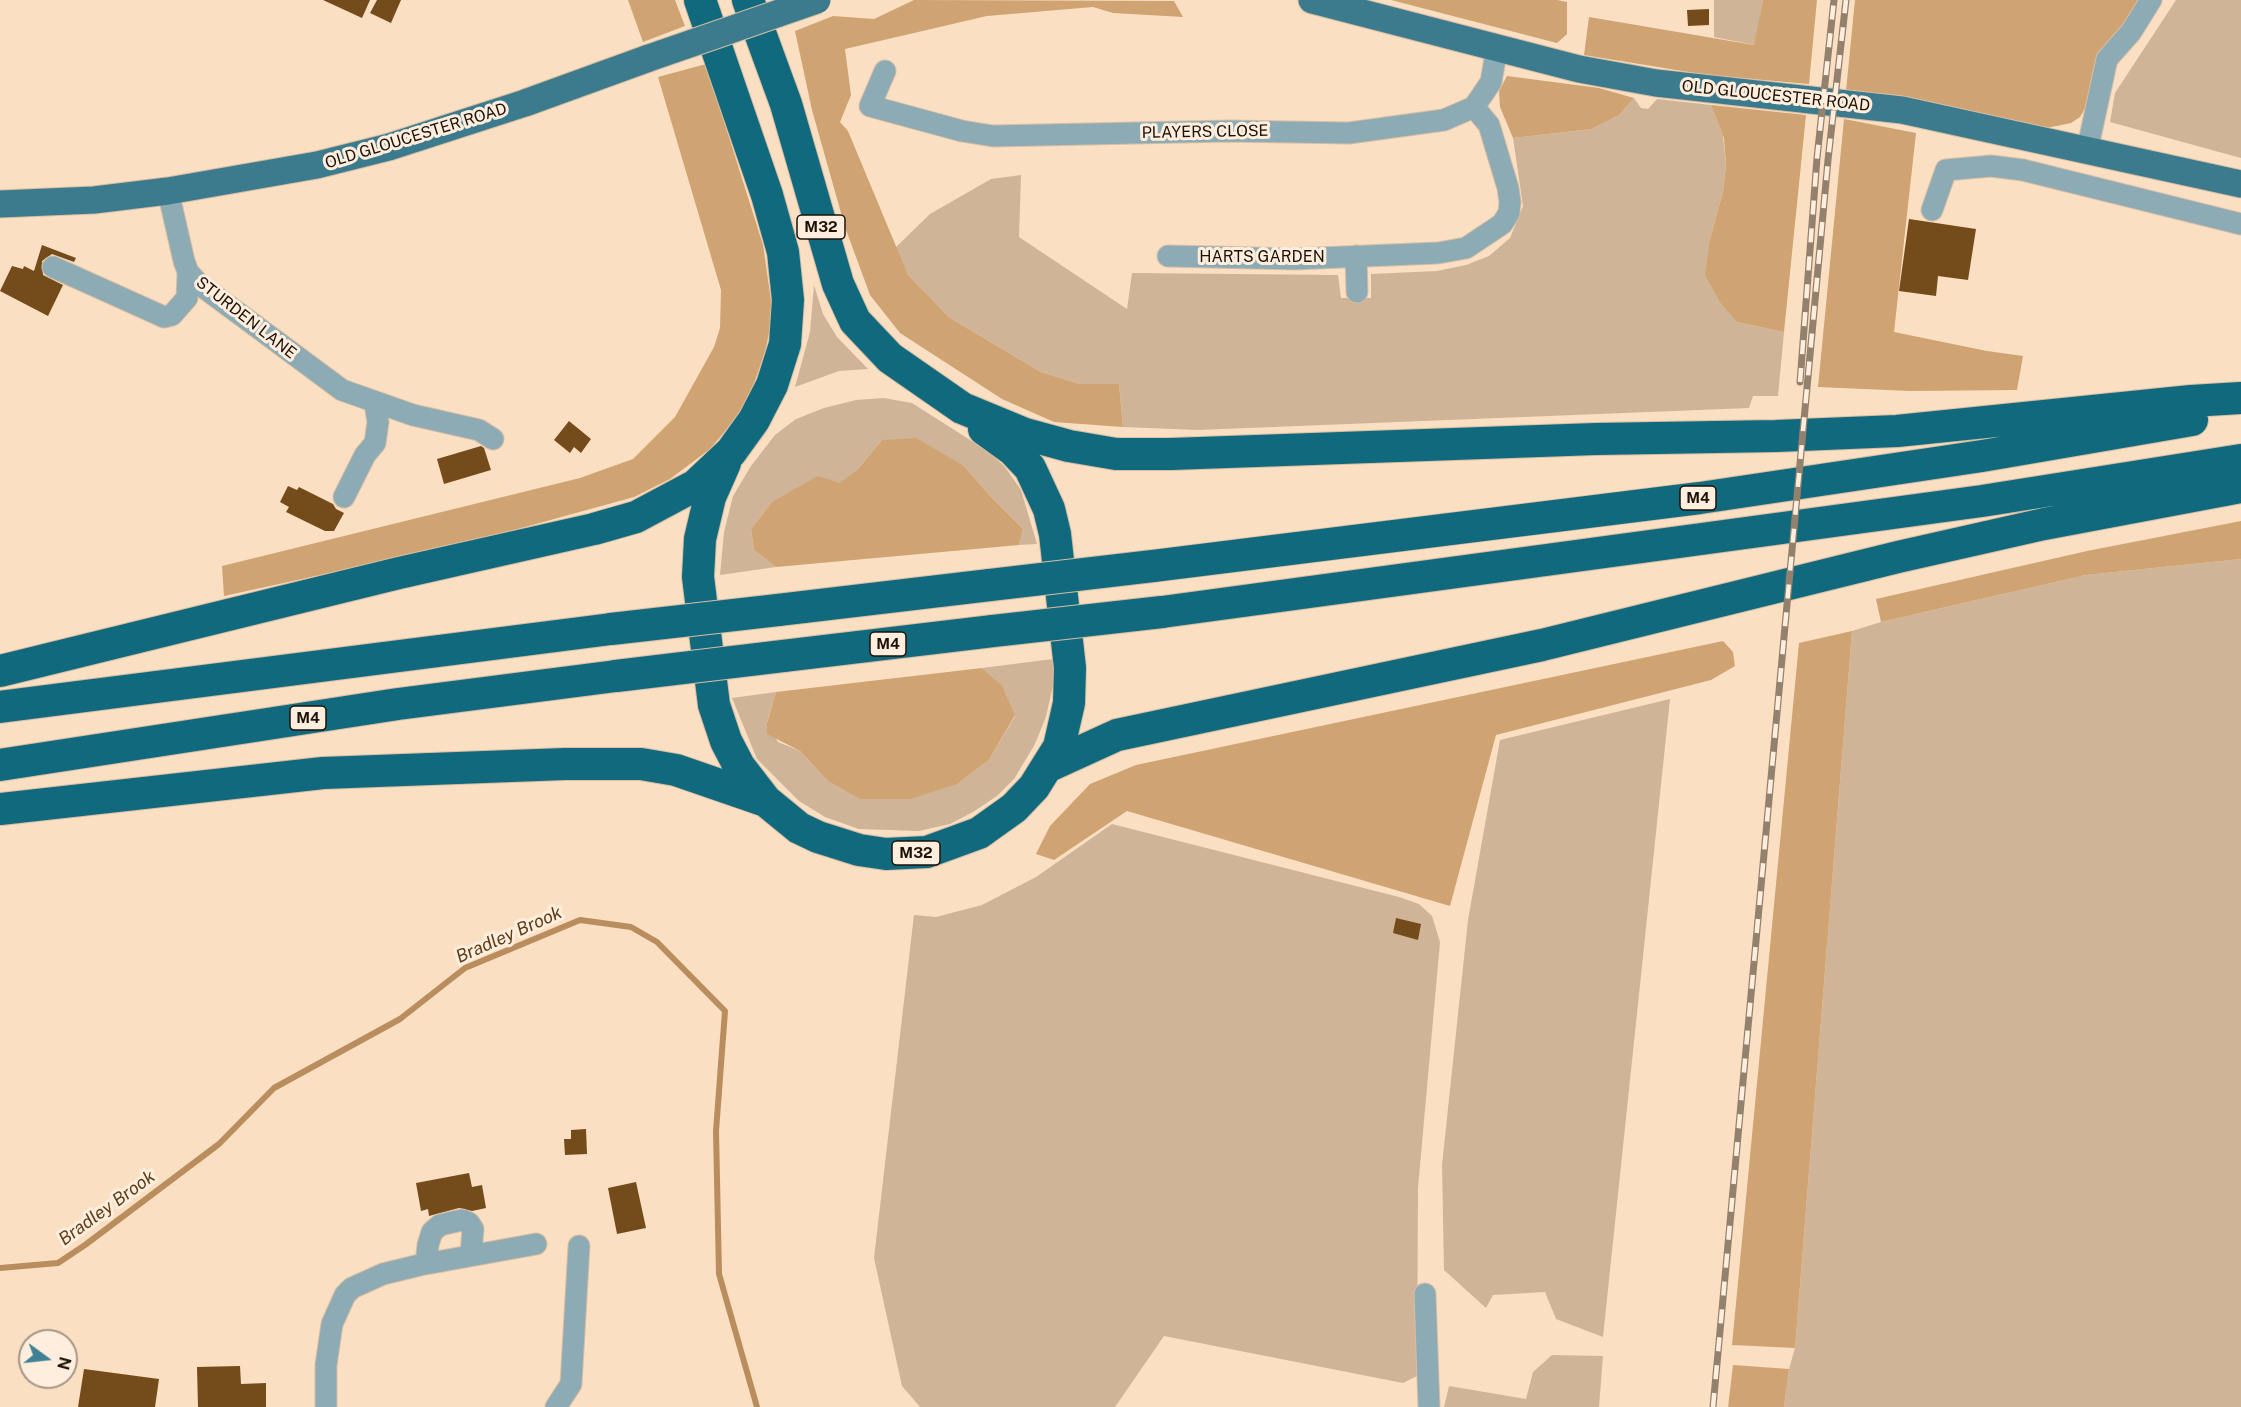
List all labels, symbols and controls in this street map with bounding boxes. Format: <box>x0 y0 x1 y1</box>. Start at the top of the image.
street label: OLD GLOUCESTER ROAD <box>1681 77 1871 115</box>
street label: OLD GLOUCESTER ROAD <box>323 99 509 173</box>
street label: PLAYERS CLOSE <box>1141 121 1269 143</box>
road number: M32 <box>797 215 845 239</box>
street label: HARTS GARDEN <box>1199 247 1325 267</box>
street label: STURDEN LANE <box>192 273 300 363</box>
road number: M4 <box>1680 486 1716 510</box>
road number: M4 <box>870 632 906 656</box>
road number: M4 <box>290 706 326 730</box>
road number: M32 <box>892 841 940 865</box>
water label: Bradley Brook <box>453 902 565 968</box>
water label: Bradley Brook <box>55 1166 159 1250</box>
north arrow <box>18 1329 78 1389</box>
text: N <box>53 1355 75 1372</box>

